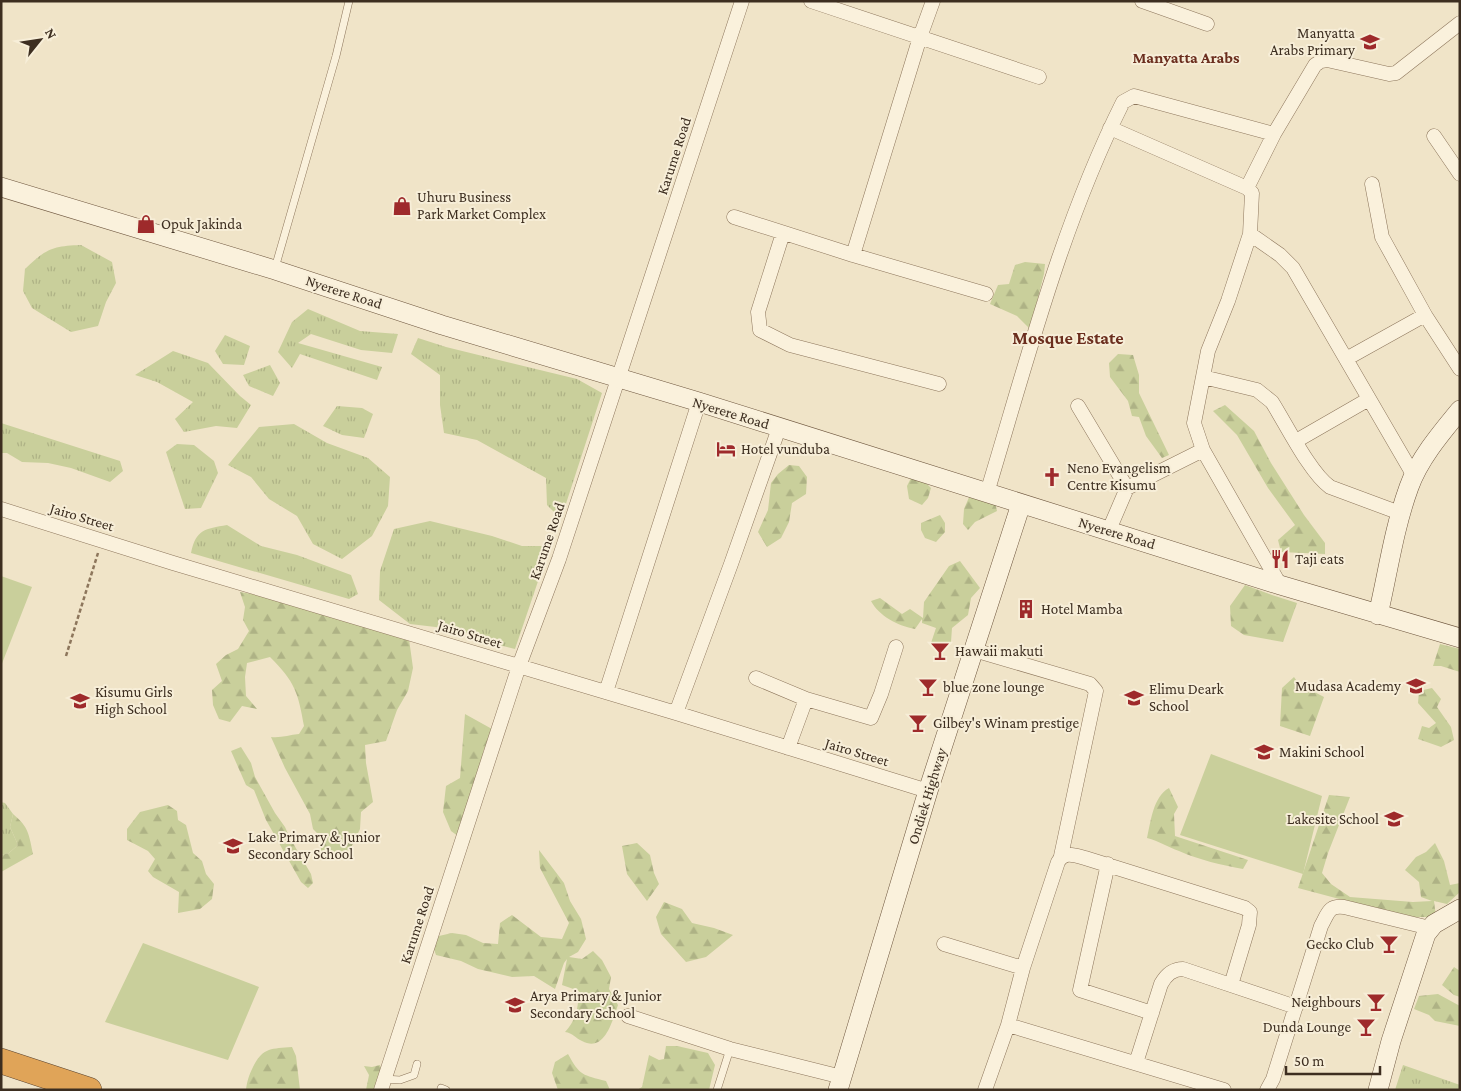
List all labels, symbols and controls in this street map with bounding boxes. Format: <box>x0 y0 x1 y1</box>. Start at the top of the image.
north arrow <box>15 15 65 65</box>
text: N <box>42 25 61 42</box>
place label: Manyatta Arabs Primary <box>1270 25 1355 59</box>
school or university icon: Manyatta Arabs Primary <box>1359 31 1381 53</box>
district label: Manyatta Arabs <box>1132 49 1240 66</box>
street label: Karume Road <box>654 115 694 197</box>
place label: Uhuru Business Park Market Complex <box>417 189 546 223</box>
shop icon: Uhuru Business Park Market Complex <box>391 195 413 217</box>
shop icon: Opuk Jakinda <box>135 213 157 235</box>
place label: Opuk Jakinda <box>161 216 242 233</box>
street label: Nyerere Road <box>303 272 384 313</box>
district label: Mosque Estate <box>1012 328 1124 348</box>
street label: Nyerere Road <box>690 394 771 433</box>
hotel icon: Hotel vunduba <box>715 438 737 460</box>
place label: Hotel vunduba <box>741 441 830 457</box>
place label: Neno Evangelism Centre Kisumu <box>1067 460 1171 493</box>
church icon: Neno Evangelism Centre Kisumu <box>1041 466 1063 488</box>
street label: Jairo Street <box>46 499 117 536</box>
street label: Karume Road <box>526 500 568 582</box>
street label: Nyerere Road <box>1076 514 1157 553</box>
restaurant icon: Taji eats <box>1269 548 1291 570</box>
place label: Taji eats <box>1295 551 1344 568</box>
building icon: Hotel Mamba <box>1015 598 1037 620</box>
place label: Hotel Mamba <box>1041 601 1123 617</box>
street label: Jairo Street <box>434 616 505 653</box>
bar icon: Hawaii makuti <box>929 640 951 662</box>
place label: Hawaii makuti <box>955 643 1043 659</box>
school or university icon: Mudasa Academy <box>1405 675 1427 697</box>
bar icon: blue zone lounge <box>917 676 939 698</box>
place label: Mudasa Academy <box>1295 678 1401 695</box>
place label: blue zone lounge <box>943 679 1045 696</box>
place label: Elimu Deark School <box>1149 681 1225 714</box>
place label: Kisumu Girls High School <box>95 684 173 718</box>
school or university icon: Elimu Deark School <box>1123 687 1145 709</box>
school or university icon: Kisumu Girls High School <box>69 690 91 712</box>
bar icon: Gilbey's Winam prestige <box>907 712 929 734</box>
place label: Gilbey's Winam prestige <box>933 715 1079 732</box>
street label: Jairo Street <box>821 734 892 771</box>
school or university icon: Makini School <box>1253 741 1275 763</box>
place label: Makini School <box>1279 744 1364 760</box>
street label: Ondiek Highway <box>905 746 950 847</box>
school or university icon: Lakesite School <box>1383 808 1405 830</box>
place label: Lakesite School <box>1287 811 1379 827</box>
place label: Lake Primary & Junior Secondary School <box>248 829 381 863</box>
school or university icon: Lake Primary & Junior Secondary School <box>222 835 244 857</box>
street label: Karume Road <box>397 884 437 966</box>
bar icon: Gecko Club <box>1378 933 1400 955</box>
place label: Gecko Club <box>1306 936 1374 952</box>
place label: Arya Primary & Junior Secondary School <box>530 988 662 1022</box>
bar icon: Neighbours <box>1365 991 1387 1013</box>
school or university icon: Arya Primary & Junior Secondary School <box>504 994 526 1016</box>
place label: Neighbours <box>1291 994 1361 1011</box>
bar icon: Dunda Lounge <box>1355 1016 1377 1038</box>
place label: Dunda Lounge <box>1263 1019 1351 1036</box>
scale bar <box>1286 1044 1380 1076</box>
text: 50 m <box>1294 1053 1324 1069</box>

